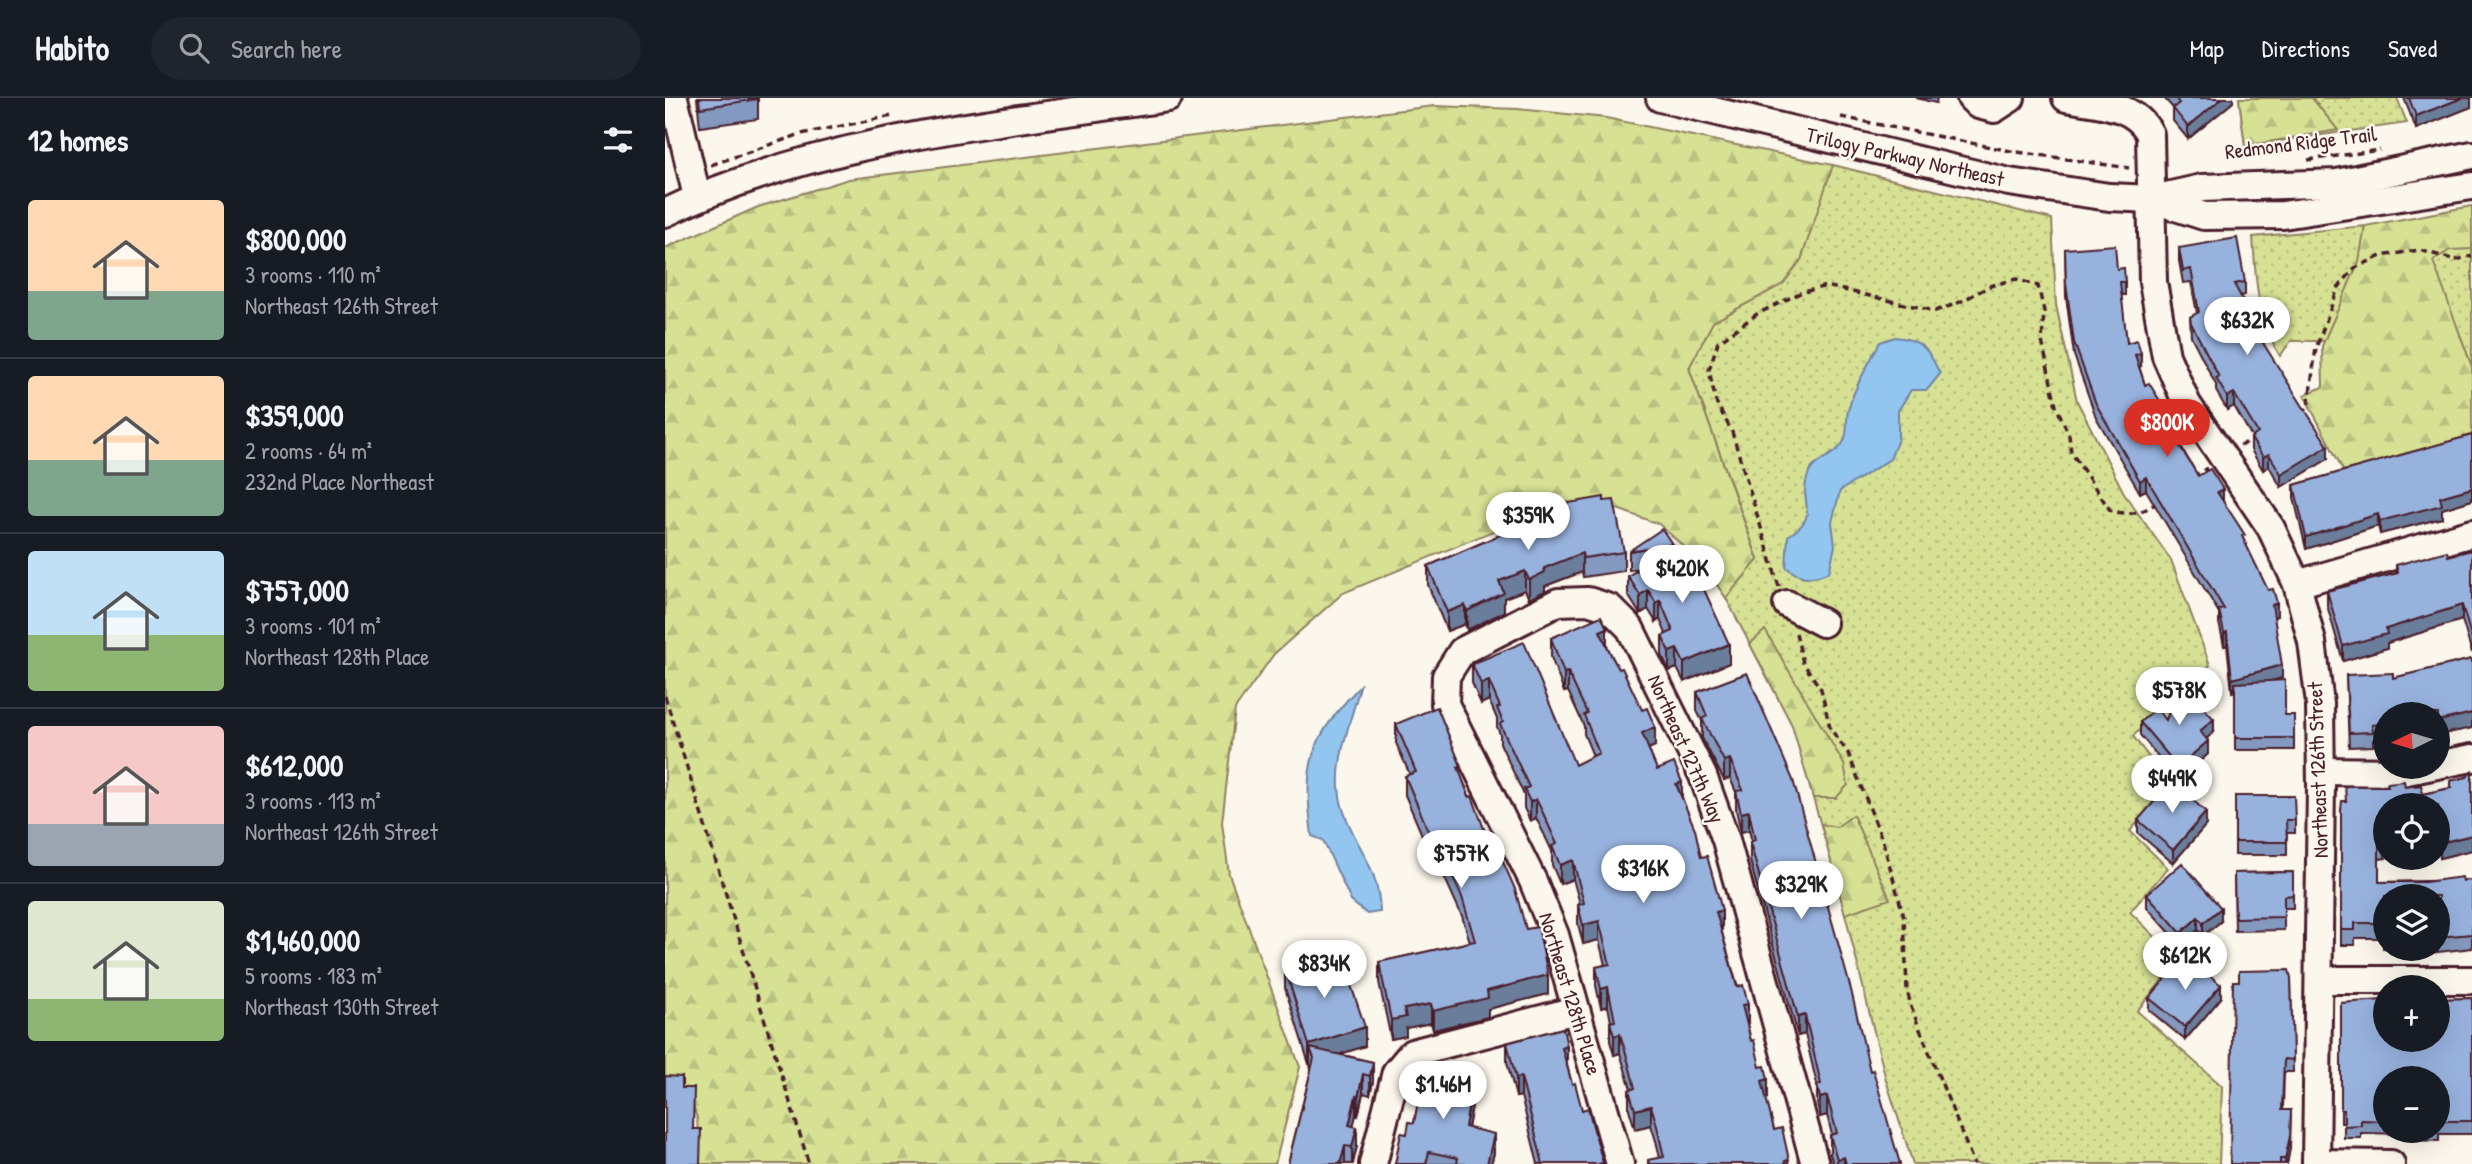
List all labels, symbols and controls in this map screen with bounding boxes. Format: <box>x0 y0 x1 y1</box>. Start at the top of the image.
search box <box>151 17 641 80</box>
text: Habito <box>35 26 109 70</box>
icon: search <box>175 29 213 67</box>
text: Search here <box>231 31 342 66</box>
text: Map <box>2190 32 2224 64</box>
text: Directions <box>2262 32 2350 64</box>
text: Saved <box>2388 32 2437 64</box>
street label: Redmond Ridge Trail <box>2223 119 2379 166</box>
text: 12 homes <box>28 120 128 160</box>
street label: Trilogy Parkway Northeast <box>1803 120 2008 194</box>
icon: filters <box>599 121 637 159</box>
text: $800,000 <box>245 219 346 259</box>
icon: home <box>84 228 168 312</box>
text: 3 rooms · 110 m² <box>245 259 381 290</box>
text: Northeast 126th Street <box>245 290 438 321</box>
pin: $632K <box>2198 298 2296 357</box>
text: $632K <box>2220 304 2274 335</box>
text: $359,000 <box>245 395 344 435</box>
pin: $800K <box>2118 400 2216 459</box>
icon: home <box>84 404 168 488</box>
text: $800K <box>2140 406 2194 437</box>
text: 2 rooms · 64 m² <box>245 435 372 466</box>
text: 232nd Place Northeast <box>245 466 434 497</box>
pin: $359K <box>1479 492 1577 552</box>
text: $359K <box>1502 499 1554 530</box>
pin: $420K <box>1633 546 1731 605</box>
text: $420K <box>1655 552 1709 583</box>
text: $757,000 <box>245 570 349 610</box>
icon: home <box>84 579 168 663</box>
text: 3 rooms · 101 m² <box>245 610 381 641</box>
text: Northeast 128th Place <box>245 641 429 672</box>
pin: $578K <box>2130 668 2228 727</box>
street label: Northeast 127th Way <box>1641 670 1732 828</box>
text: $578K <box>2152 674 2206 705</box>
street label: Northeast 126th Street <box>2300 681 2335 859</box>
north arrow <box>2373 702 2450 779</box>
map controls <box>2373 702 2450 1143</box>
text: $612,000 <box>245 745 344 785</box>
icon: home <box>84 754 168 838</box>
pin: $449K <box>2123 756 2221 815</box>
text: $449K <box>2147 762 2197 793</box>
text: 3 rooms · 113 m² <box>245 785 381 816</box>
button: locate <box>2373 793 2450 870</box>
text: Northeast 126th Street <box>245 816 438 847</box>
pin: $757K <box>1412 830 1510 890</box>
text: $757K <box>1433 837 1489 868</box>
pin: $316K <box>1594 846 1692 905</box>
text: $316K <box>1617 852 1669 883</box>
pin: $329K <box>1752 862 1850 921</box>
text: $329K <box>1774 868 1828 899</box>
button: layers <box>2373 884 2450 961</box>
street label: Northeast 128th Place <box>1532 909 1609 1079</box>
text: $1,460,000 <box>245 920 360 960</box>
icon: home <box>84 929 168 1013</box>
pin: $612K <box>2136 932 2234 992</box>
text: $612K <box>2159 939 2211 970</box>
pin: $834K <box>1275 940 1373 1000</box>
text: $834K <box>1298 947 1350 978</box>
text: 5 rooms · 183 m² <box>245 960 382 991</box>
button: + <box>2373 975 2450 1052</box>
text: Northeast 130th Street <box>245 991 439 1022</box>
pin: $1.46M <box>1386 1062 1500 1121</box>
button: − <box>2373 1066 2450 1143</box>
text: $1.46M <box>1415 1068 1471 1099</box>

